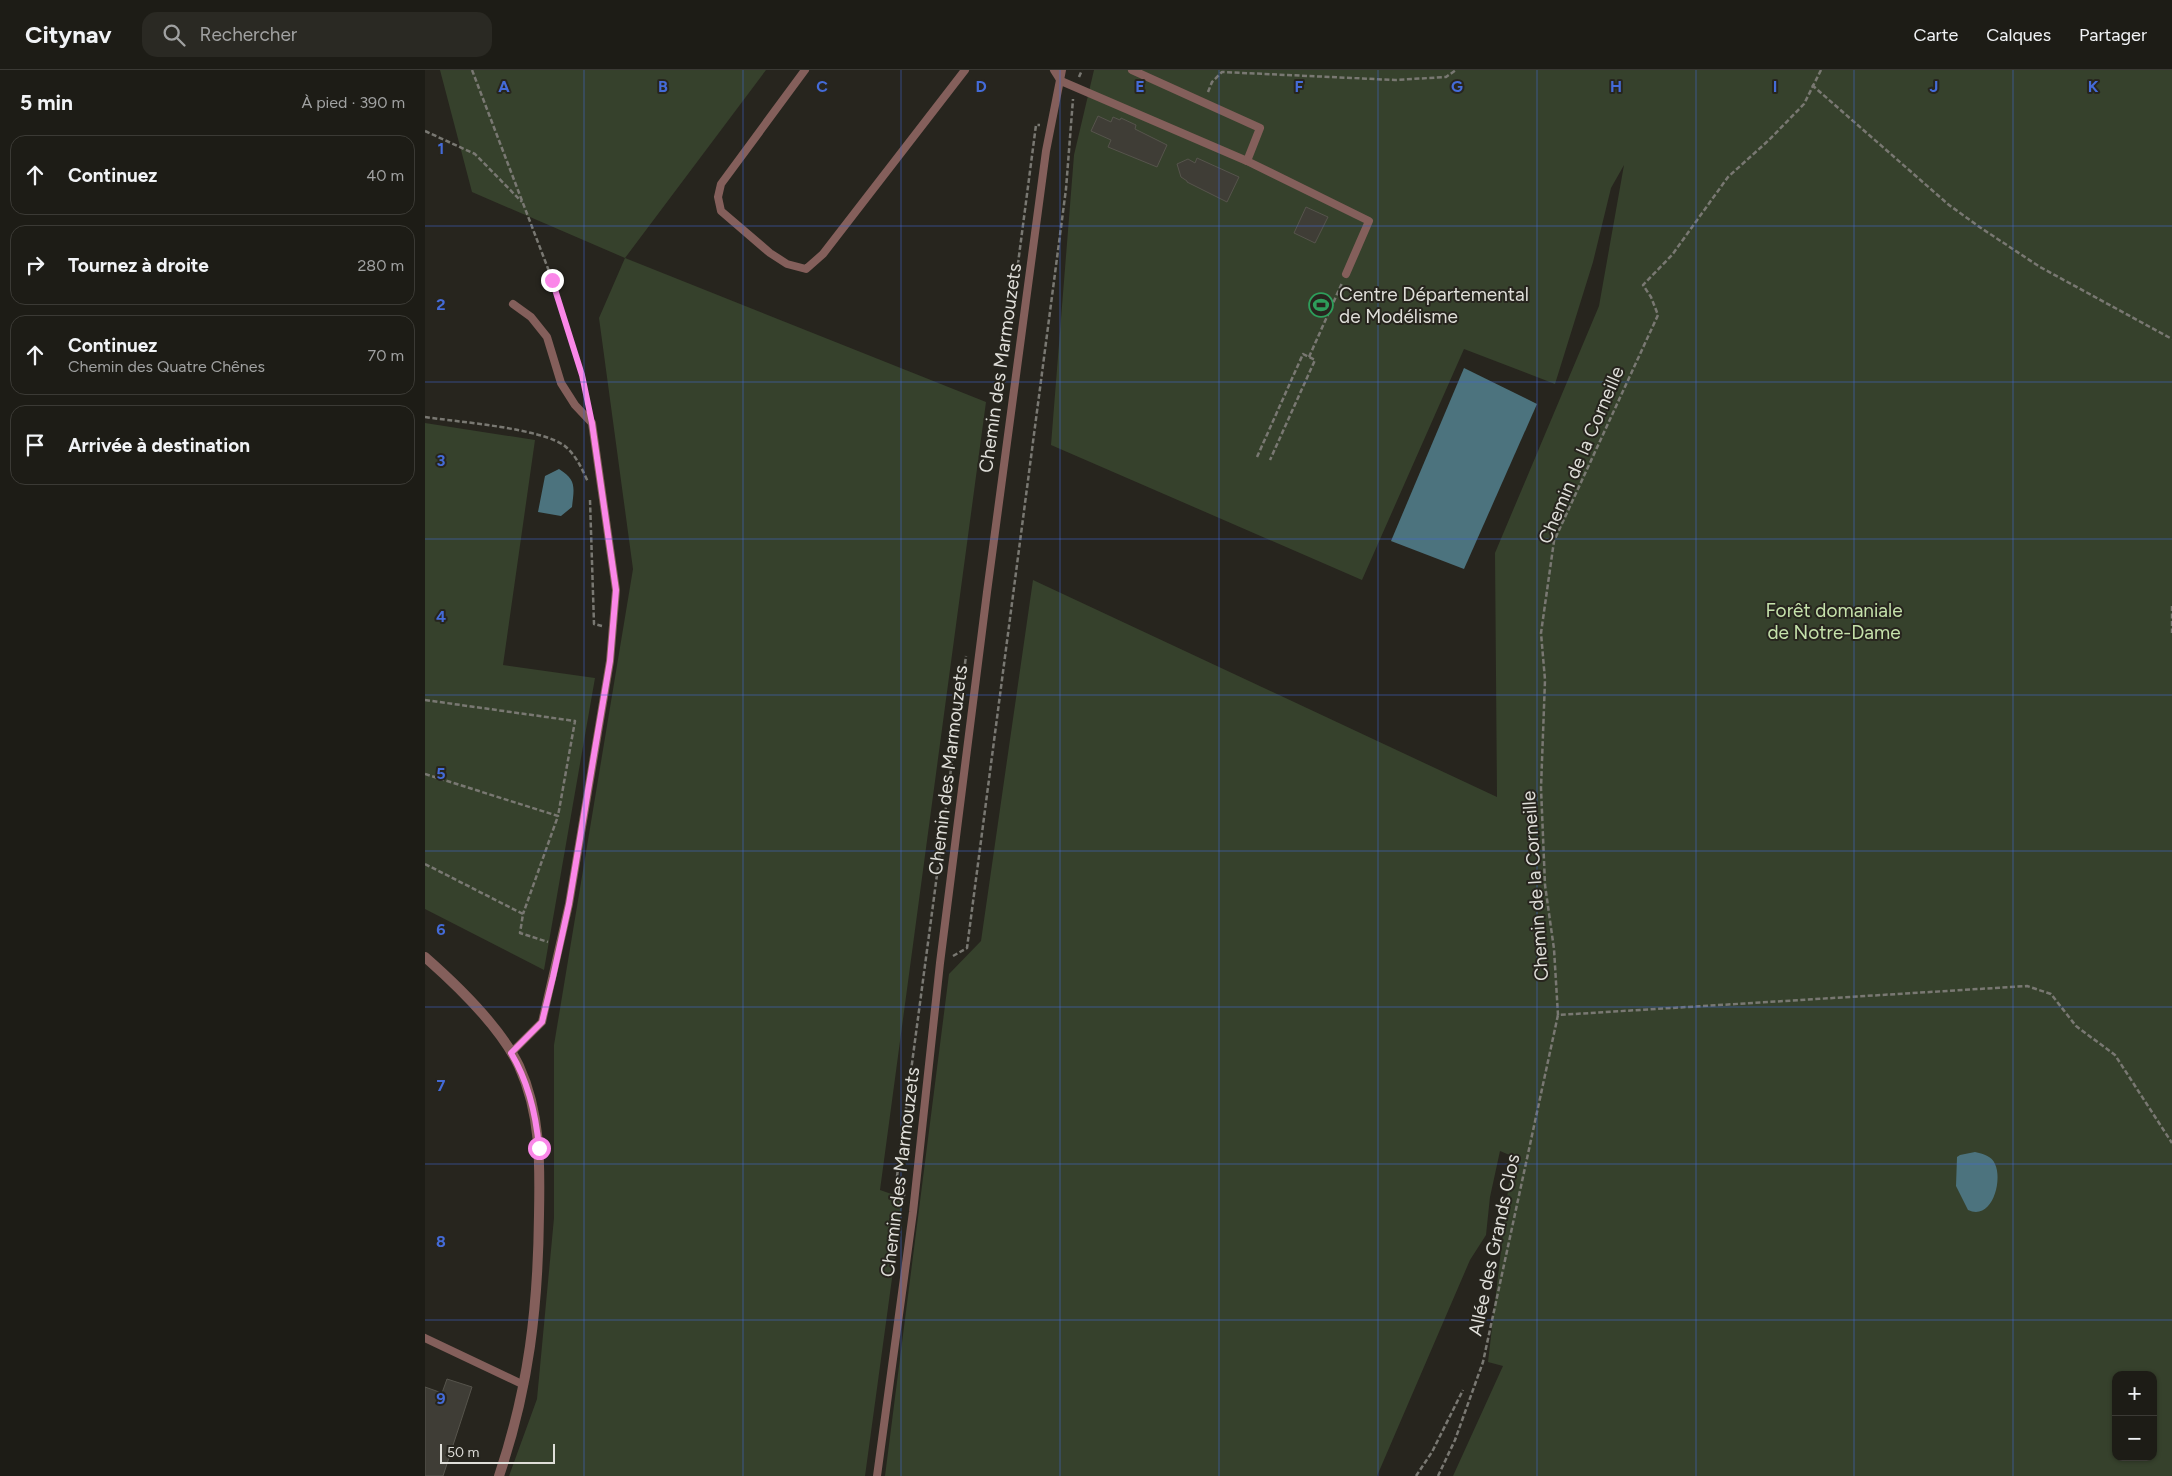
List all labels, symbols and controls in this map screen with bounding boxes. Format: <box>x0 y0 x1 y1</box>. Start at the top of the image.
search box <box>142 12 492 57</box>
text: Citynav <box>25 20 112 49</box>
icon: search <box>160 21 188 49</box>
text: Rechercher <box>200 23 297 46</box>
text: Carte <box>1913 24 1958 46</box>
text: Calques <box>1986 24 2051 46</box>
text: Partager <box>2079 24 2147 46</box>
text: A <box>498 77 510 96</box>
text: B <box>658 77 668 96</box>
text: C <box>816 77 828 96</box>
text: D <box>975 77 987 96</box>
text: E <box>1135 77 1145 96</box>
text: F <box>1295 77 1304 96</box>
text: G <box>1451 77 1463 96</box>
text: H <box>1610 77 1622 96</box>
text: I <box>1773 77 1777 96</box>
text: J <box>1930 77 1938 96</box>
text: K <box>2088 77 2099 96</box>
text: 5 min <box>20 90 73 115</box>
text: À pied · 390 m <box>301 93 405 112</box>
text: 1 <box>438 139 444 158</box>
icon: ahead <box>21 161 49 189</box>
text: Continuez <box>68 164 157 187</box>
text: 40 m <box>366 166 404 185</box>
icon: right <box>21 251 49 279</box>
text: Tournez à droite <box>68 254 209 277</box>
text: 280 m <box>357 256 404 275</box>
street label: Chemin des Marmouzets <box>974 262 1026 474</box>
route end <box>541 269 564 292</box>
place label: Centre Départemental de Modélisme <box>1339 283 1529 328</box>
sports icon: Centre Départemental de Modélisme <box>1308 292 1334 318</box>
text: 2 <box>436 295 446 314</box>
text: Continuez <box>68 334 157 357</box>
icon: ahead <box>21 341 49 369</box>
text: 70 m <box>368 346 404 365</box>
text: Chemin des Quatre Chênes <box>68 357 265 376</box>
street label: Chemin de la Corneille <box>1533 363 1629 547</box>
icon: arrive <box>21 431 49 459</box>
text: Arrivée à destination <box>68 434 250 457</box>
text: 3 <box>437 451 446 470</box>
park label: Forêt domaniale de Notre-Dame <box>1765 599 1903 644</box>
text: 4 <box>436 607 446 626</box>
street label: Chemin des Marmouzets <box>924 664 972 876</box>
text: 5 <box>436 764 446 783</box>
street label: Chemin de la Corneille <box>1517 790 1553 982</box>
text: 6 <box>436 920 446 939</box>
street label: Chemin des Marmouzets <box>876 1066 924 1278</box>
text: 7 <box>437 1076 446 1095</box>
route start <box>528 1137 551 1160</box>
street label: Allée des Grands Clos <box>1463 1152 1525 1338</box>
text: 8 <box>436 1232 446 1251</box>
map controls <box>2112 1371 2157 1461</box>
button: + <box>2112 1371 2157 1416</box>
text: 9 <box>436 1389 446 1408</box>
button: − <box>2112 1416 2157 1461</box>
scale bar <box>440 1441 555 1464</box>
text: 50 m <box>447 1444 479 1461</box>

